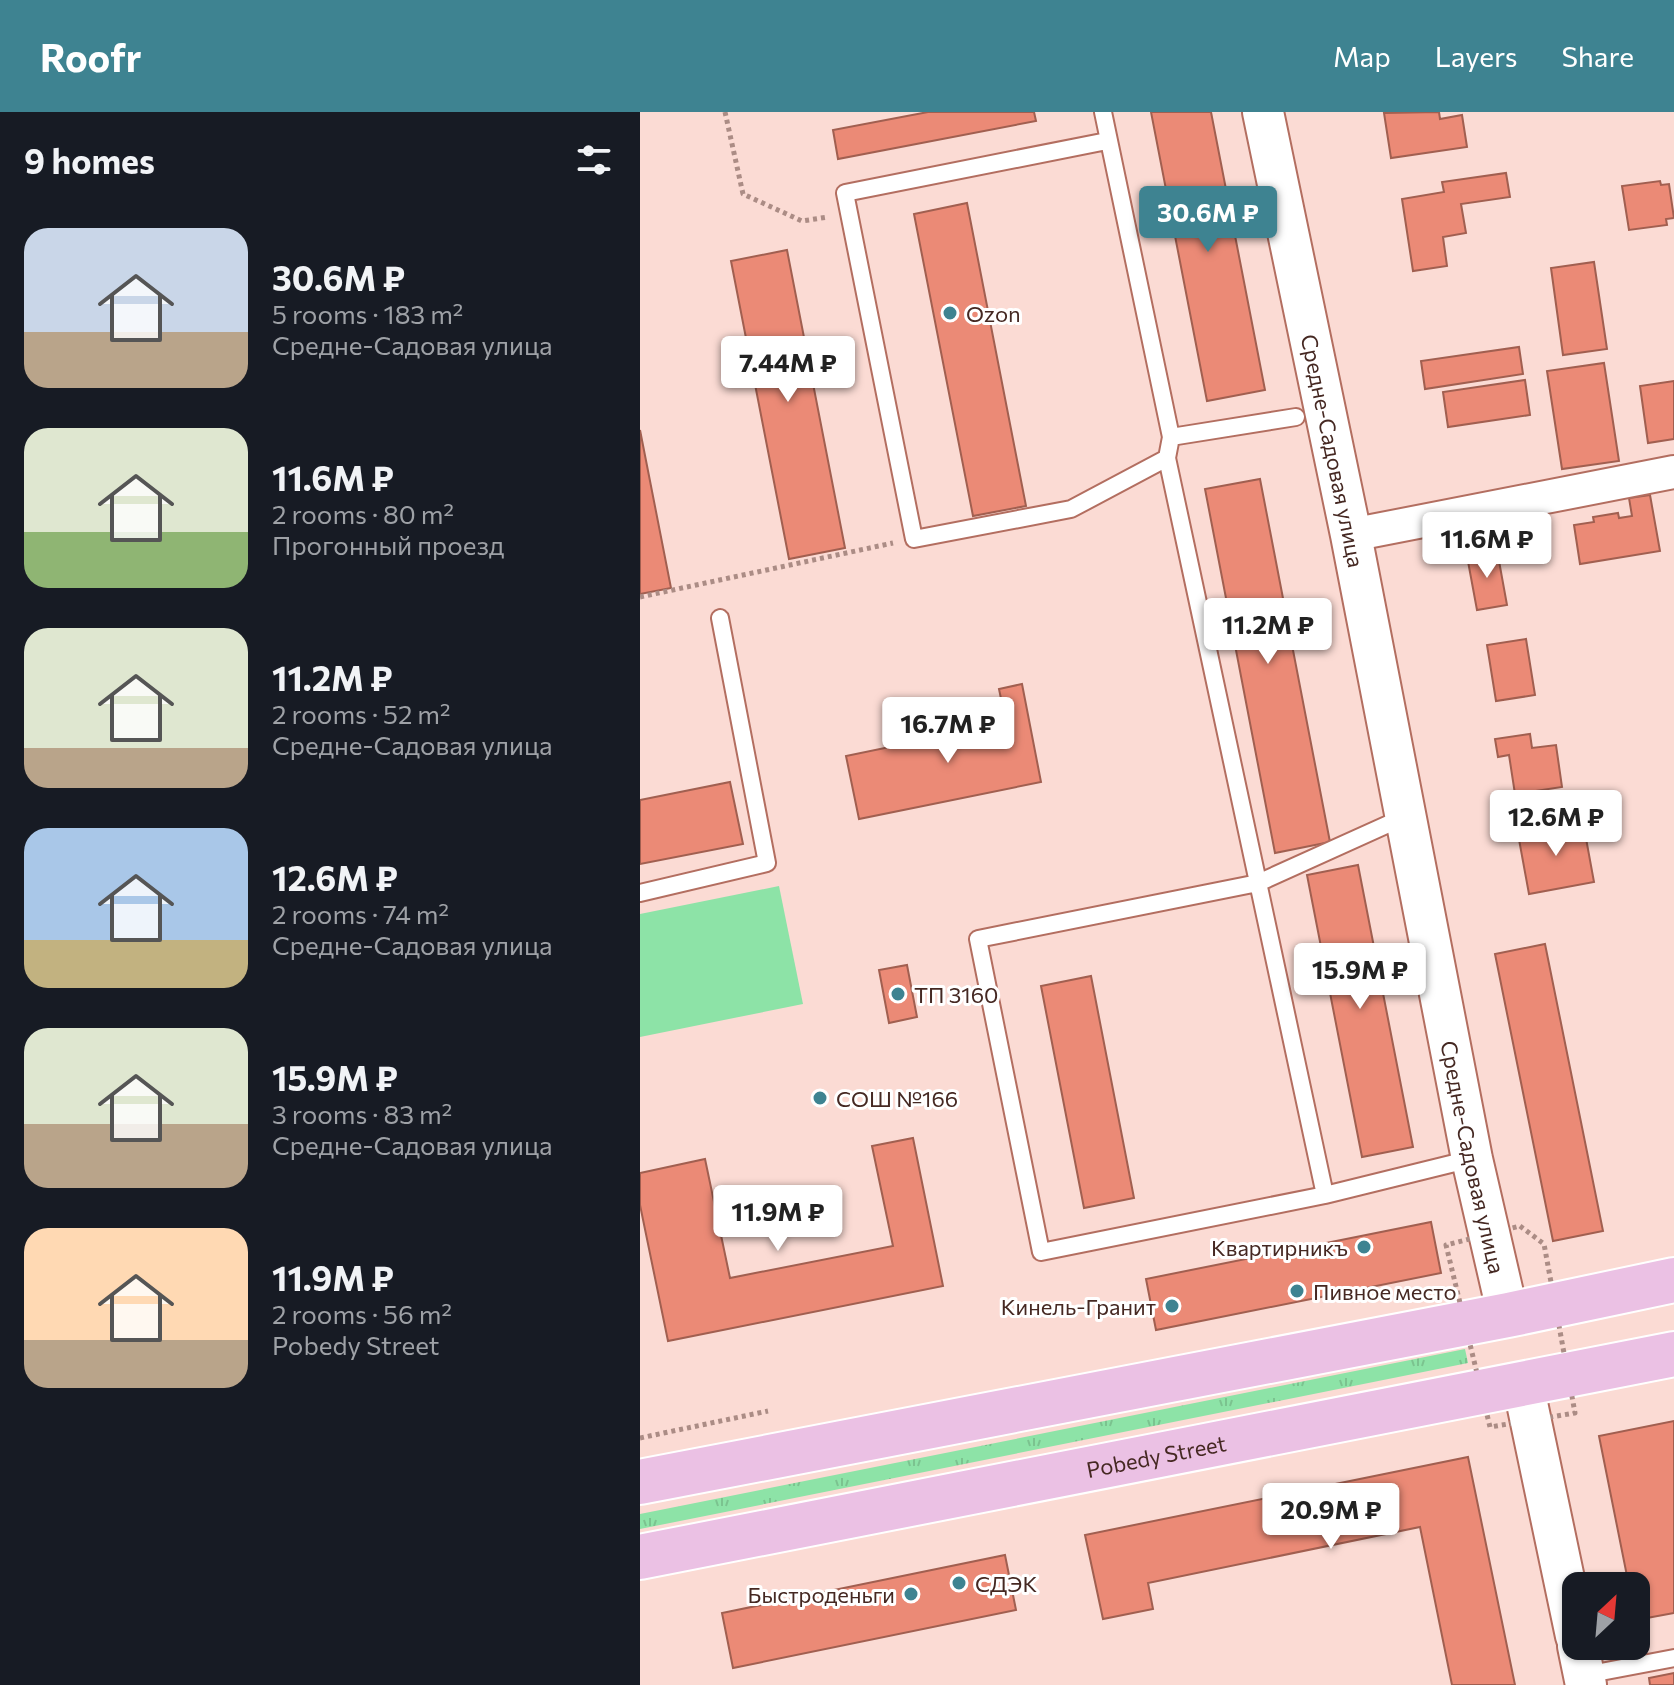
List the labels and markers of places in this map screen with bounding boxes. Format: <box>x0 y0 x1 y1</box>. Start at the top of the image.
pin: 30.6M ₽ <box>1134 186 1282 254</box>
place label: Ozon <box>966 300 1021 327</box>
marker: Ozon <box>941 304 959 322</box>
pin: 7.44M ₽ <box>714 336 862 404</box>
pin: 11.6M ₽ <box>1413 512 1561 580</box>
pin: 11.2M ₽ <box>1194 598 1342 666</box>
pin: 16.7M ₽ <box>874 697 1022 765</box>
pin: 12.6M ₽ <box>1482 790 1630 858</box>
pin: 15.9M ₽ <box>1286 943 1434 1011</box>
place label: ТП 3160 <box>914 981 998 1008</box>
marker: ТП 3160 <box>889 985 907 1003</box>
place label: СОШ №166 <box>836 1085 958 1112</box>
marker: СОШ №166 <box>811 1089 829 1107</box>
pin: 11.9M ₽ <box>704 1185 852 1253</box>
place label: Квартирникъ <box>1211 1234 1348 1261</box>
marker: Квартирникъ <box>1355 1238 1373 1256</box>
place label: Пивное место <box>1313 1278 1457 1305</box>
marker: Пивное место <box>1288 1282 1306 1300</box>
place label: Кинель-Гранит <box>1001 1293 1156 1320</box>
marker: Кинель-Гранит <box>1163 1297 1181 1315</box>
pin: 20.9M ₽ <box>1257 1483 1405 1551</box>
place label: СДЭК <box>975 1570 1037 1597</box>
marker: СДЭК <box>950 1574 968 1592</box>
place label: Быстроденьги <box>748 1581 895 1608</box>
marker: Быстроденьги <box>902 1585 920 1603</box>

